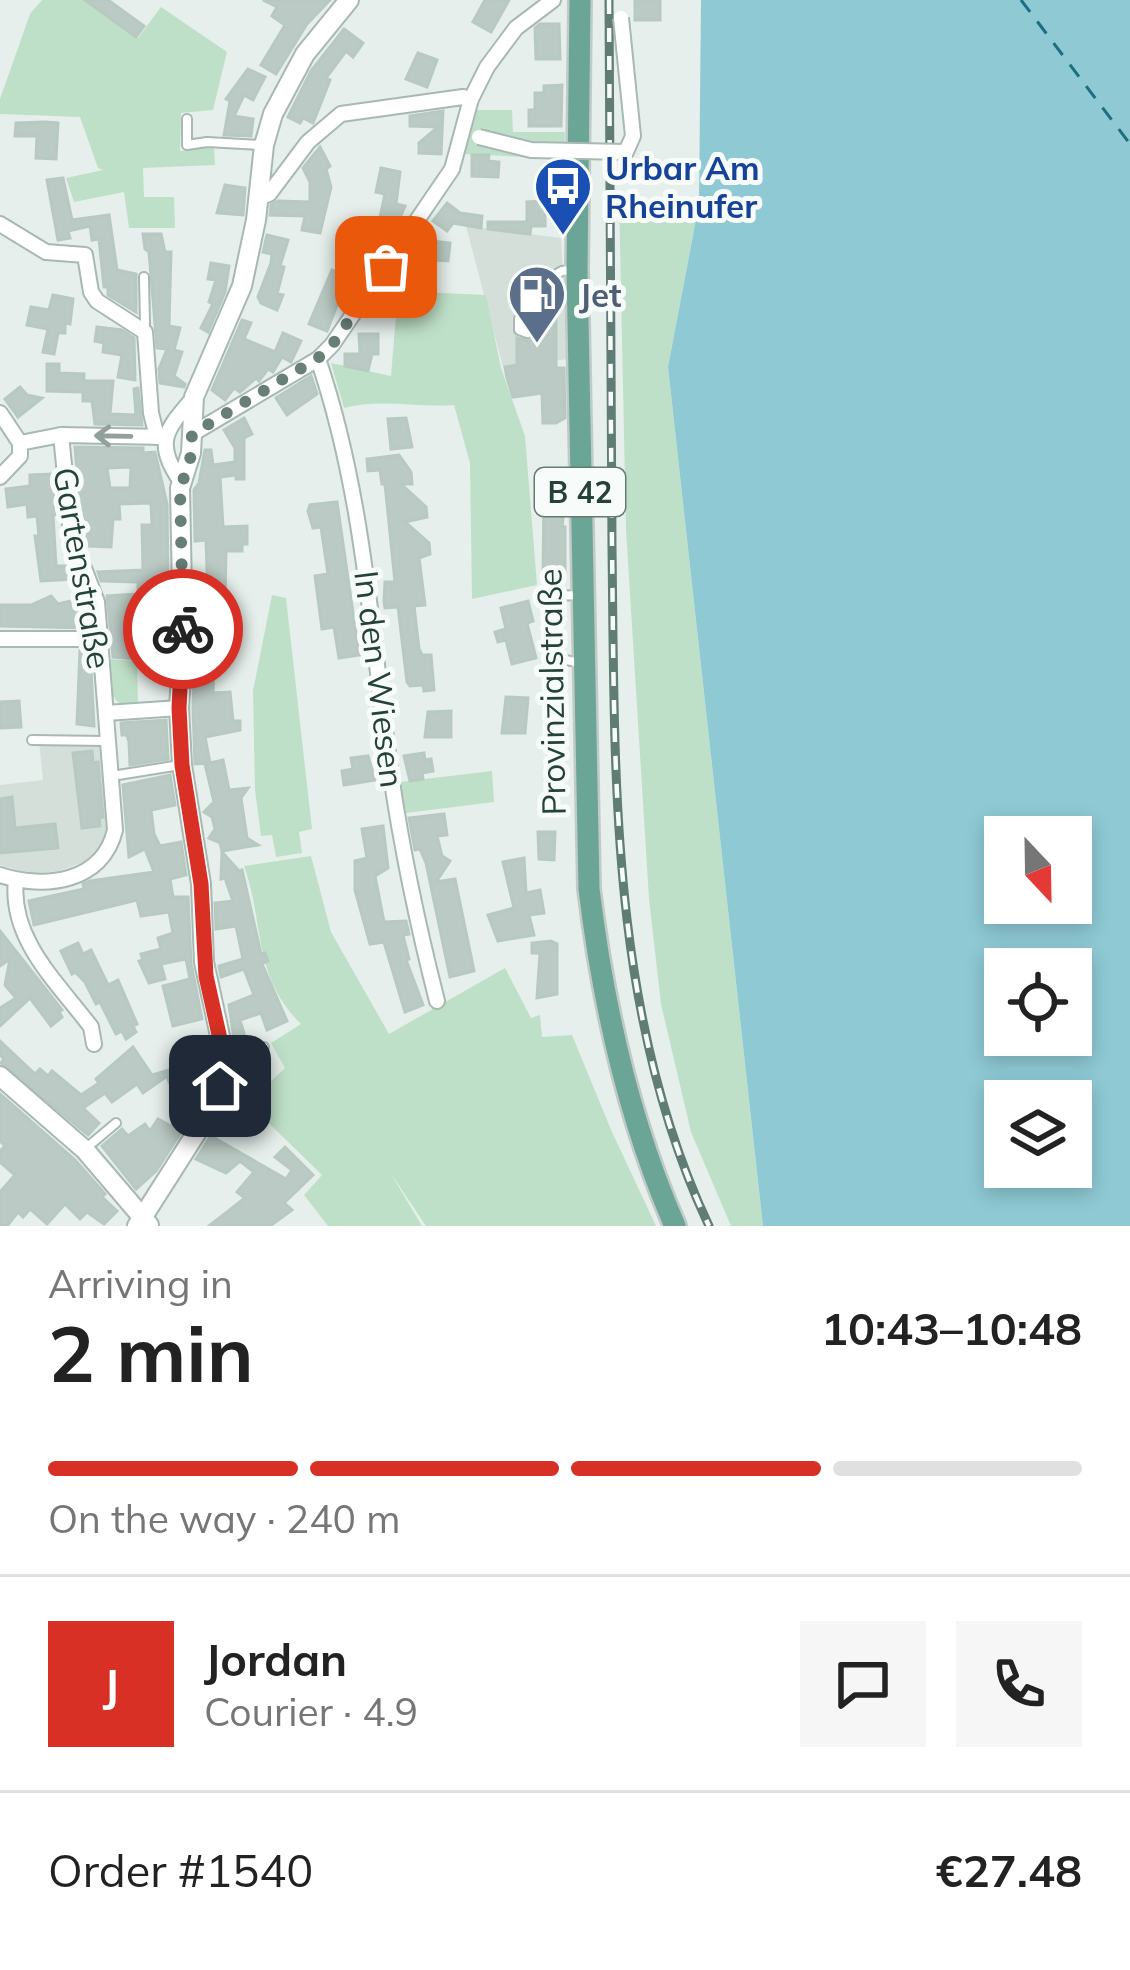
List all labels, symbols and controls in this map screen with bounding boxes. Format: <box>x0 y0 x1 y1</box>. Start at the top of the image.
place label: Urbar Am Rheinufer <box>605 147 760 226</box>
bus stop icon: Urbar Am Rheinufer <box>532 155 594 237</box>
pin <box>335 216 437 318</box>
icon: bag <box>353 234 419 300</box>
fuel station icon: Jet <box>506 263 568 345</box>
place label: Jet <box>579 274 621 315</box>
one-way arrow <box>94 424 133 447</box>
street label: Gartenstraße <box>45 464 121 672</box>
road number: B 42 <box>535 468 625 516</box>
street label: In den Wiesen <box>346 568 414 790</box>
street label: Provinzialstraße <box>528 568 574 816</box>
courier <box>123 569 243 689</box>
icon: bike <box>150 596 216 662</box>
north arrow <box>984 816 1092 924</box>
map controls <box>984 816 1092 1188</box>
button: locate <box>984 948 1092 1056</box>
pin <box>169 1035 271 1137</box>
icon: home <box>187 1053 253 1119</box>
button: layers <box>984 1080 1092 1188</box>
text: Arriving in <box>48 1259 233 1308</box>
text: 10:43–10:48 <box>821 1300 1082 1356</box>
text: 2 min <box>48 1304 254 1402</box>
text: On the way · 240 m <box>48 1494 400 1543</box>
button: chat <box>800 1621 926 1747</box>
button: phone <box>956 1621 1082 1747</box>
text: Jordan <box>204 1631 347 1687</box>
text: J <box>103 1656 119 1712</box>
text: Courier · 4.9 <box>204 1687 418 1736</box>
text: Order #1540 <box>48 1842 313 1898</box>
text: €27.48 <box>936 1842 1082 1898</box>

